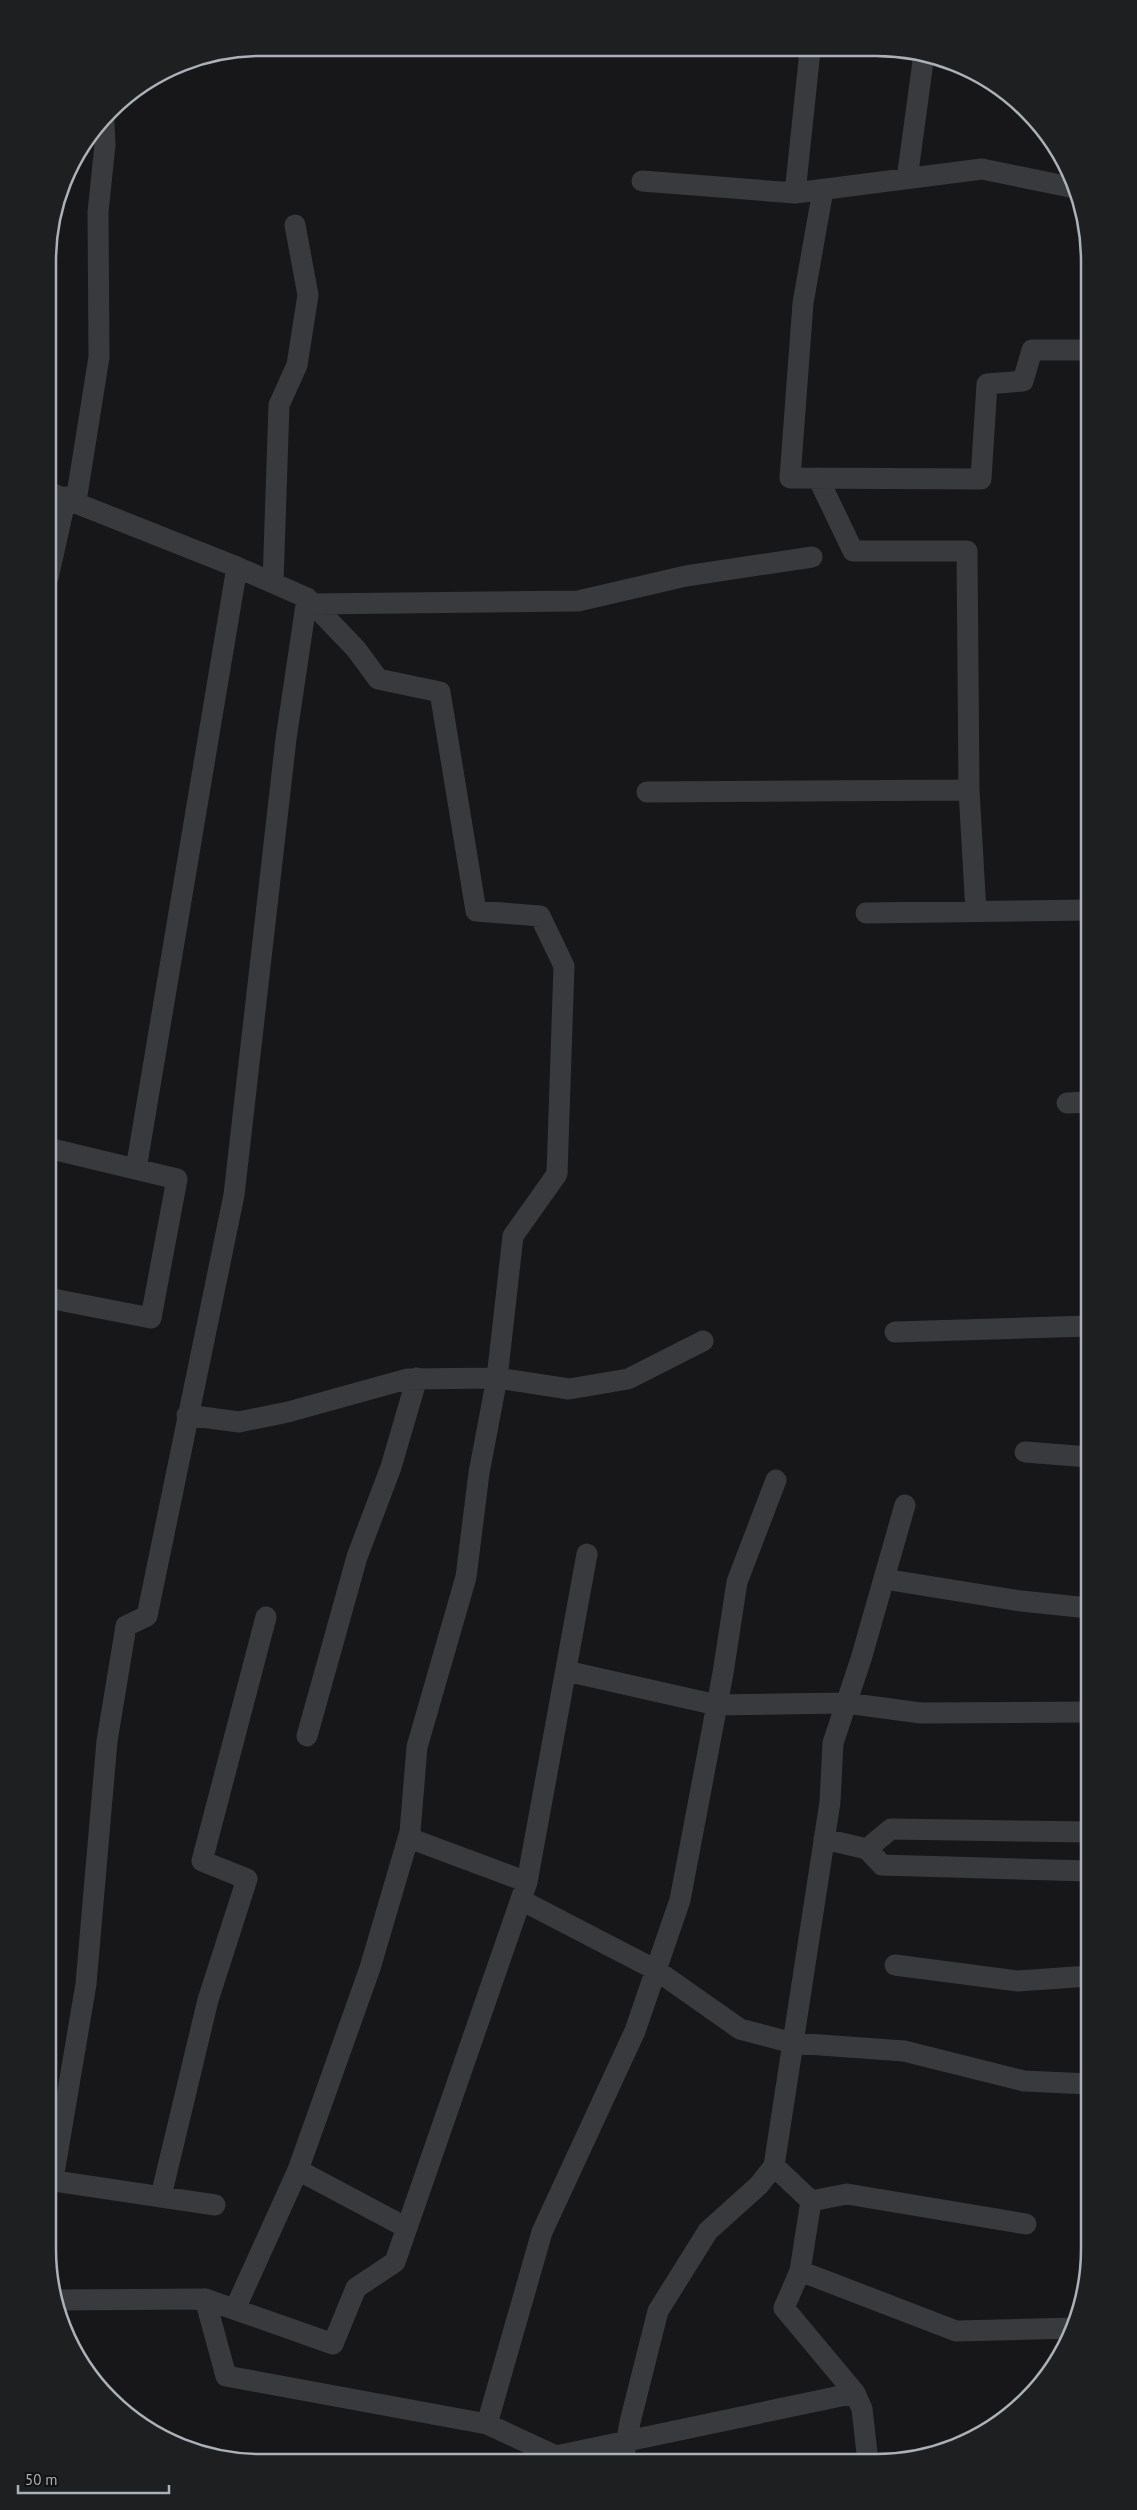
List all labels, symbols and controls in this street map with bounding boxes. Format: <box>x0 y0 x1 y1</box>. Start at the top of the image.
scale bar <box>18 2462 169 2494</box>
text: 50 m <box>25 2470 58 2489</box>

